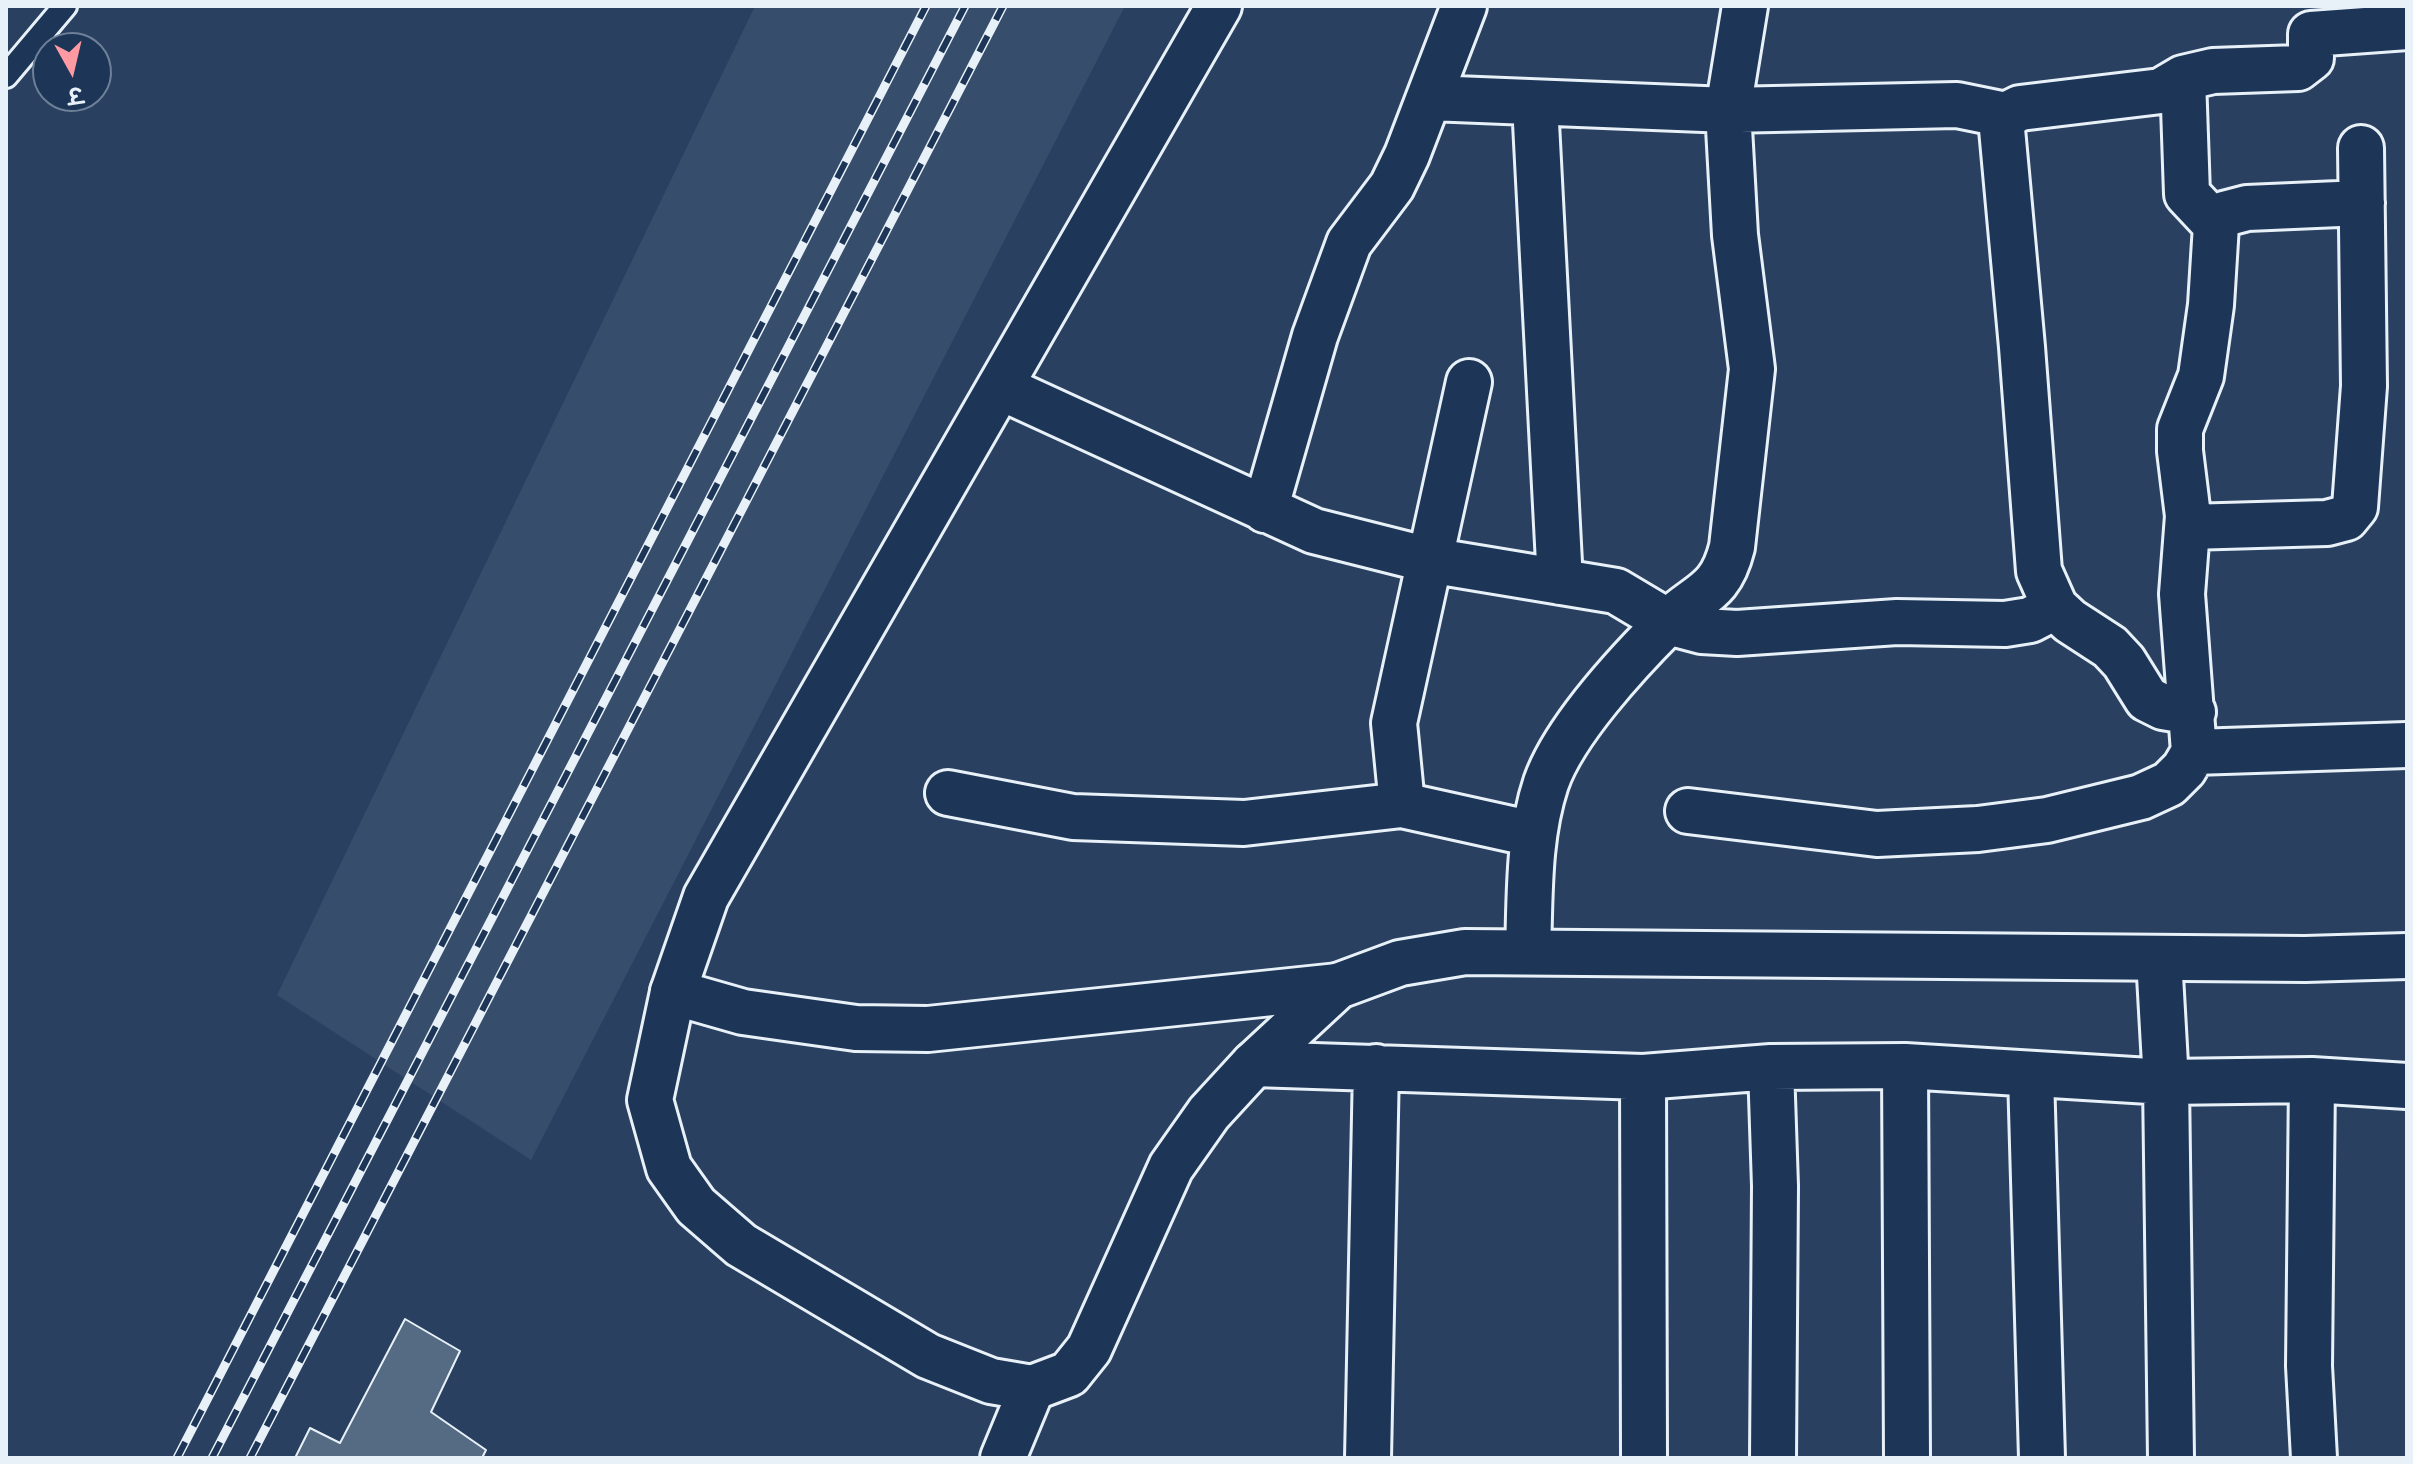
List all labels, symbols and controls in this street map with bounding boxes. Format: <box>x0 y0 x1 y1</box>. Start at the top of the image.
north arrow <box>32 32 112 112</box>
text: उ <box>66 78 85 111</box>

